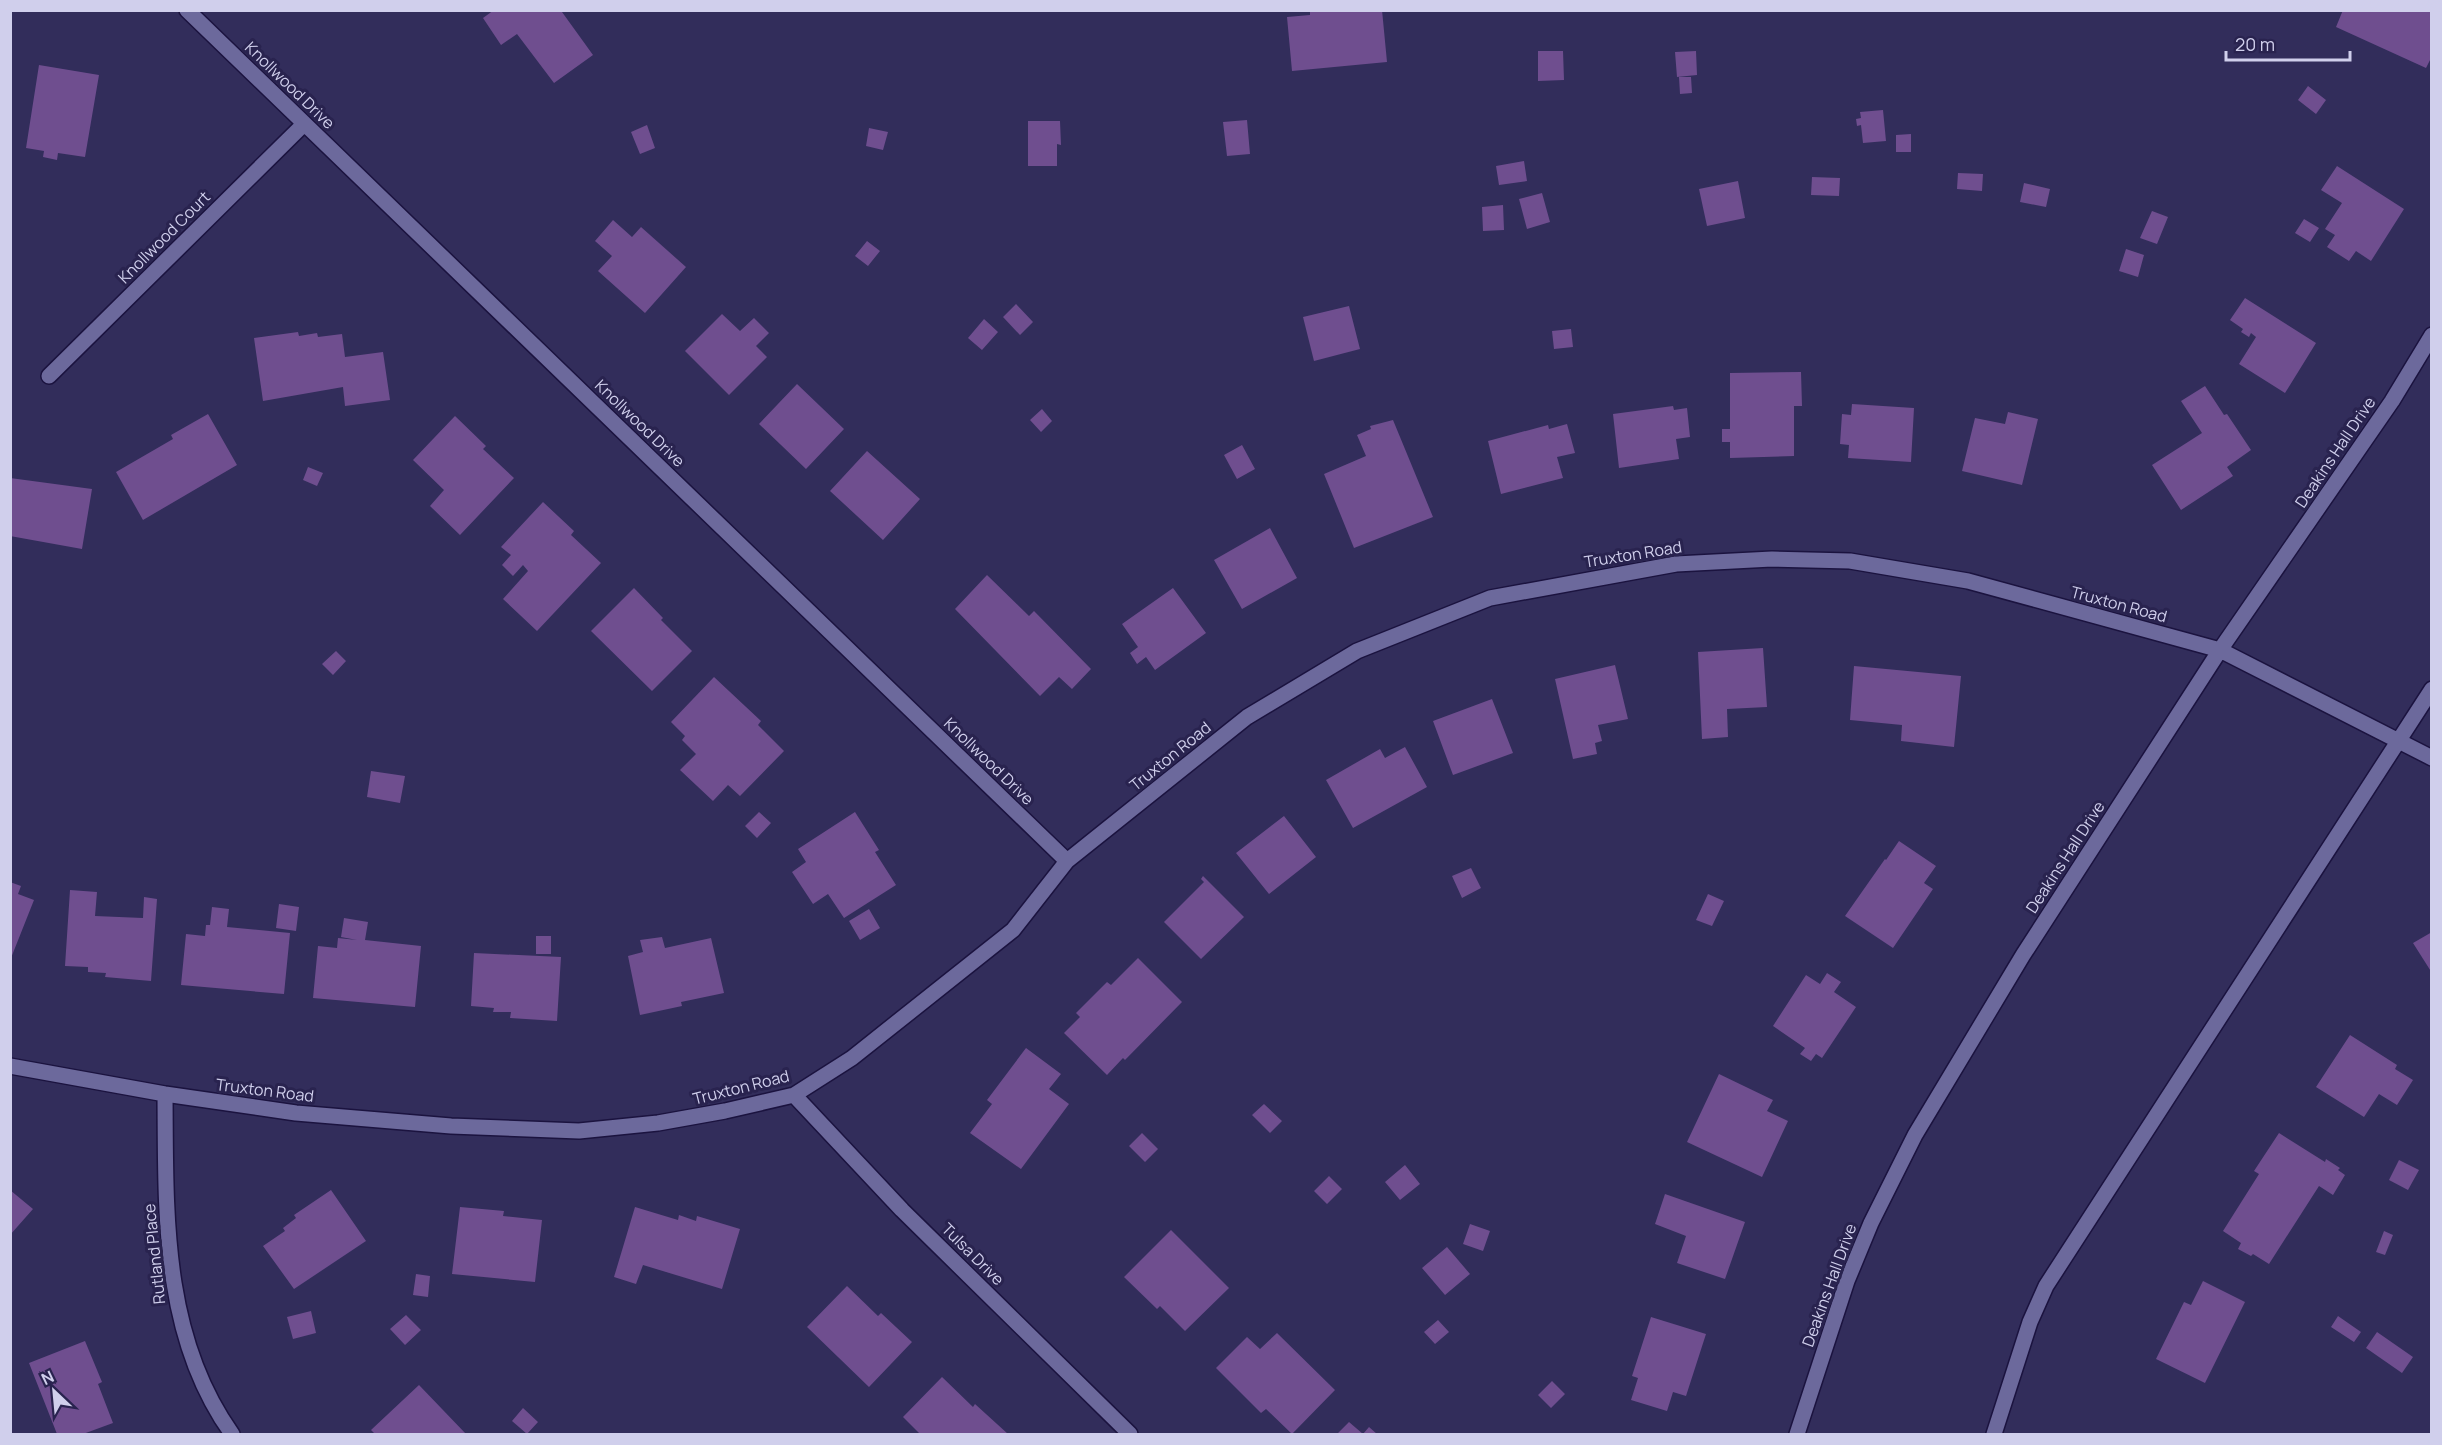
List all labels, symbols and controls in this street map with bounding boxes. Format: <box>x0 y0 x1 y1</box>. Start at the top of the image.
scale bar <box>2226 24 2350 62</box>
text: 20 m <box>2235 32 2275 56</box>
street label: Knollwood Drive <box>240 36 340 134</box>
street label: Knollwood Court <box>113 186 215 288</box>
street label: Knollwood Drive <box>590 374 690 472</box>
street label: Deakins Hall Drive <box>2290 392 2380 512</box>
street label: Truxton Road <box>1583 535 1683 573</box>
street label: Truxton Road <box>2069 581 2169 627</box>
street label: Knollwood Drive <box>939 712 1039 810</box>
street label: Truxton Road <box>1125 716 1215 796</box>
street label: Deakins Hall Drive <box>2021 797 2109 917</box>
street label: Truxton Road <box>690 1064 792 1110</box>
street label: Truxton Road <box>215 1073 315 1107</box>
street label: Rutland Place <box>138 1203 170 1305</box>
street label: Tulsa Drive <box>937 1218 1009 1290</box>
street label: Deakins Hall Drive <box>1797 1220 1861 1350</box>
north arrow <box>24 1361 84 1421</box>
text: N <box>37 1365 57 1390</box>

